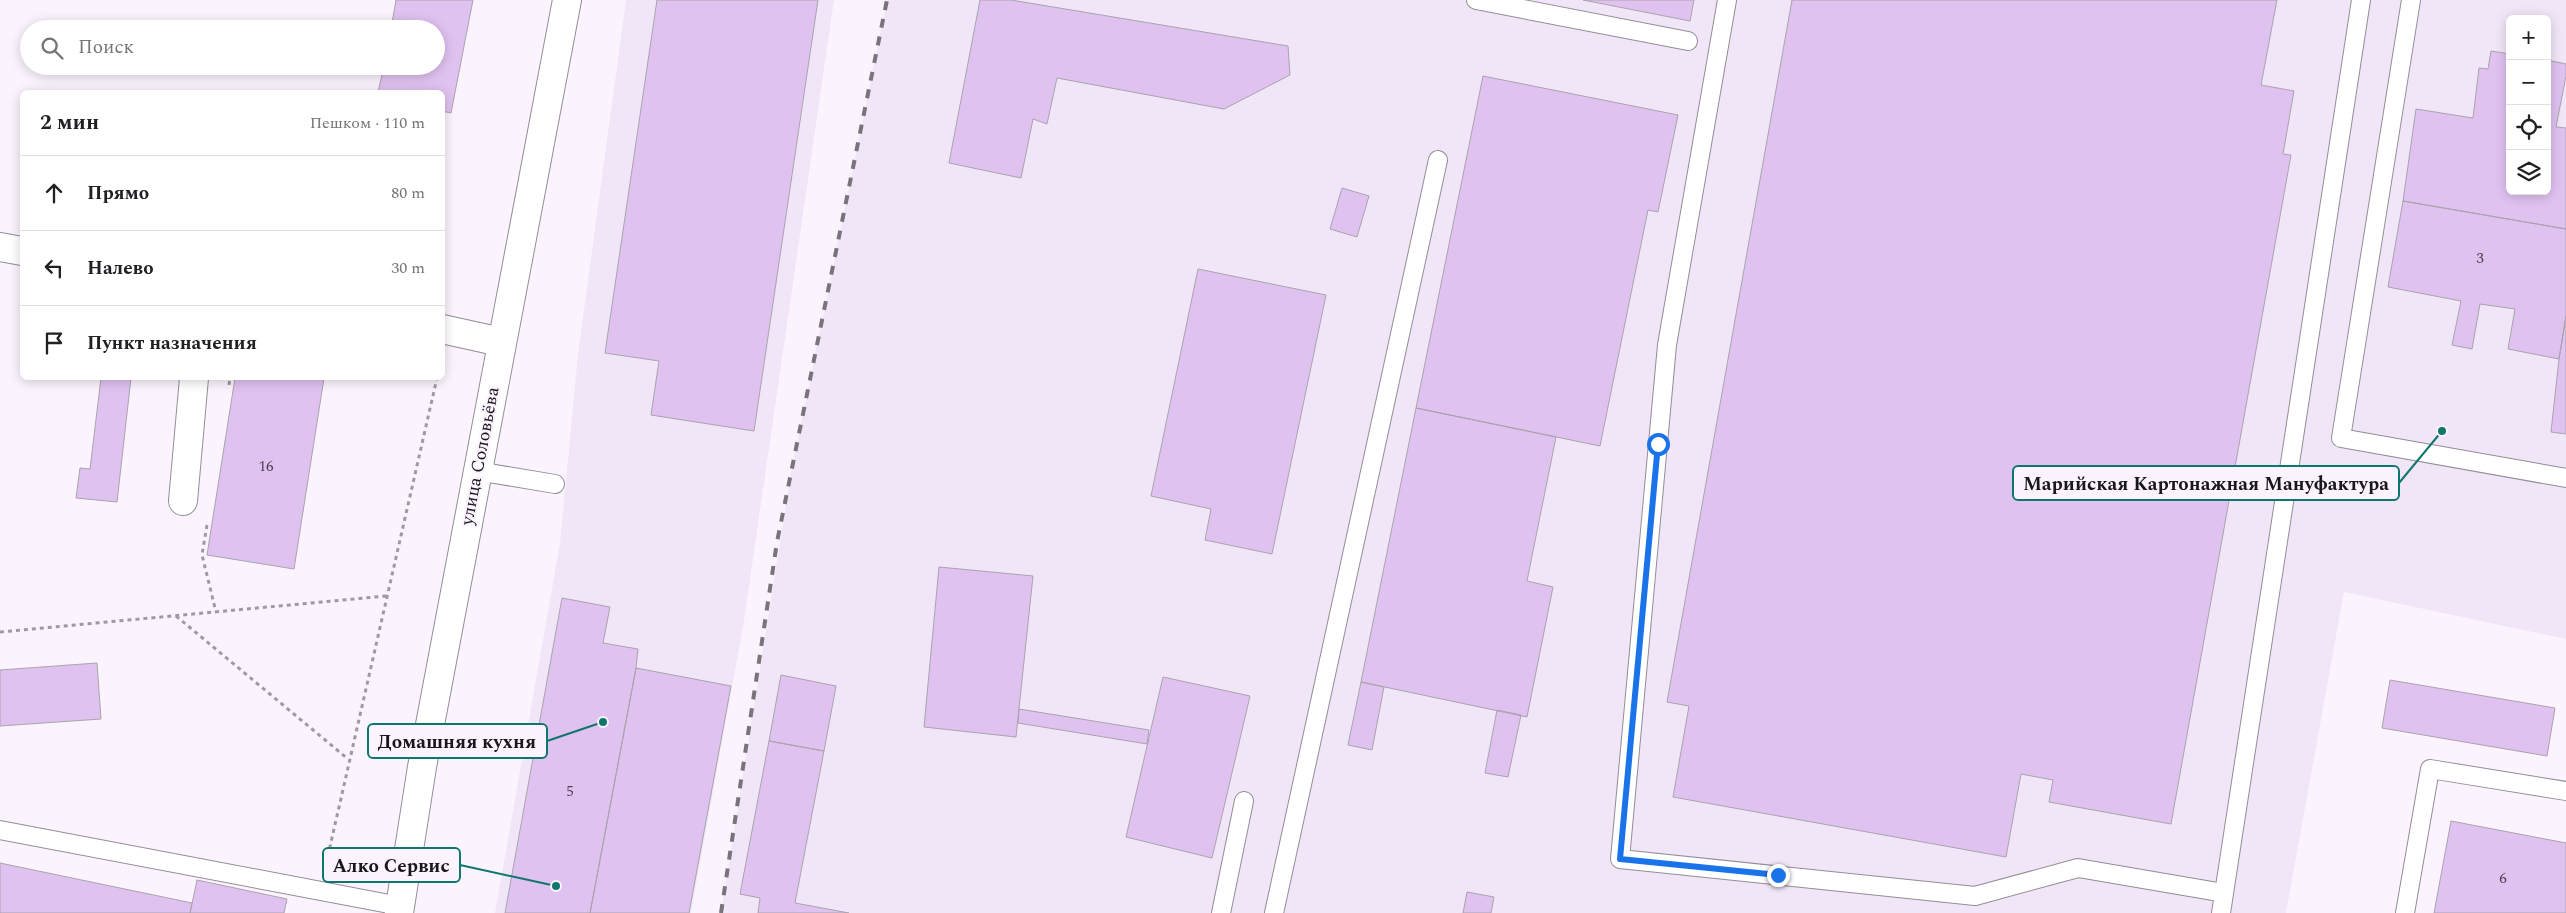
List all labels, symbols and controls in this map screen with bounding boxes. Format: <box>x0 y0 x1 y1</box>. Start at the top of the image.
map controls <box>2506 15 2551 195</box>
button: + <box>2506 15 2551 60</box>
search box <box>20 20 445 75</box>
text: Поиск <box>78 33 134 62</box>
icon: search <box>38 34 66 62</box>
button: − <box>2506 60 2551 105</box>
button: locate <box>2506 105 2551 150</box>
text: 2 мин <box>40 107 99 139</box>
text: Пешком · 110 m <box>310 111 425 135</box>
button: layers <box>2506 150 2551 195</box>
icon: ahead <box>40 179 68 207</box>
text: Прямо <box>87 179 149 208</box>
text: 80 m <box>391 181 425 205</box>
house number: 3 <box>2476 247 2484 270</box>
icon: left <box>40 254 68 282</box>
text: Налево <box>87 254 154 283</box>
text: 30 m <box>391 256 425 280</box>
icon: arrive <box>40 329 68 357</box>
text: Пункт назначения <box>87 329 257 358</box>
street label: улица Соловьёва <box>453 384 507 528</box>
route start <box>1647 433 1670 456</box>
house number: 16 <box>258 455 274 478</box>
callout: Марийская Картонажная Мануфактура <box>2013 466 2399 500</box>
text: Марийская Картонажная Мануфактура <box>2023 470 2389 499</box>
callout: Домашняя кухня <box>368 724 547 758</box>
text: Домашняя кухня <box>378 728 536 757</box>
house number: 5 <box>566 780 574 803</box>
callout: Алко Сервис <box>323 848 460 882</box>
text: Алко Сервис <box>332 852 450 881</box>
route end <box>1767 864 1790 887</box>
house number: 6 <box>2499 867 2507 890</box>

